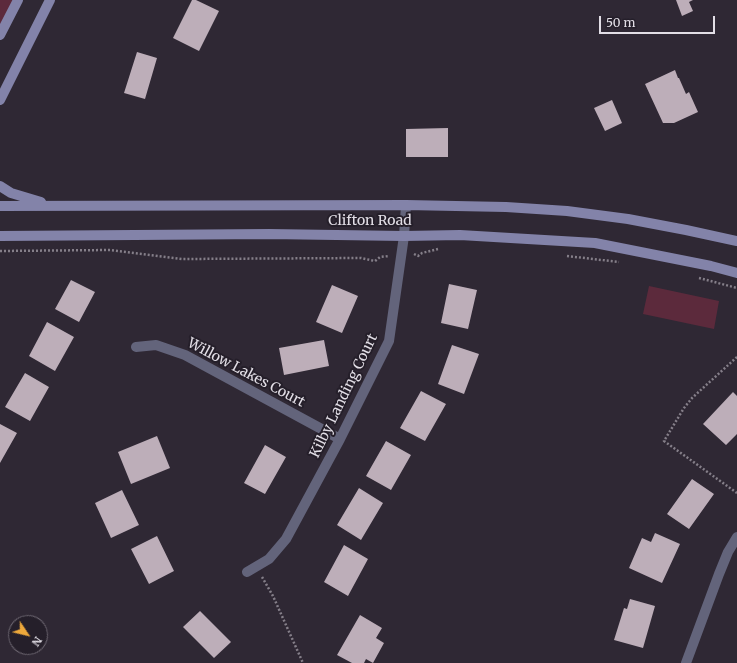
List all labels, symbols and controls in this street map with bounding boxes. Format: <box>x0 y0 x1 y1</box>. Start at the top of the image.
scale bar <box>601 8 717 34</box>
text: 50 m <box>606 15 635 30</box>
street label: Clifton Road <box>328 213 412 229</box>
street label: Kilby Landing Court <box>307 331 381 461</box>
street label: Willow Lakes Court <box>184 335 308 411</box>
north arrow <box>8 615 48 655</box>
text: N <box>29 634 45 649</box>

